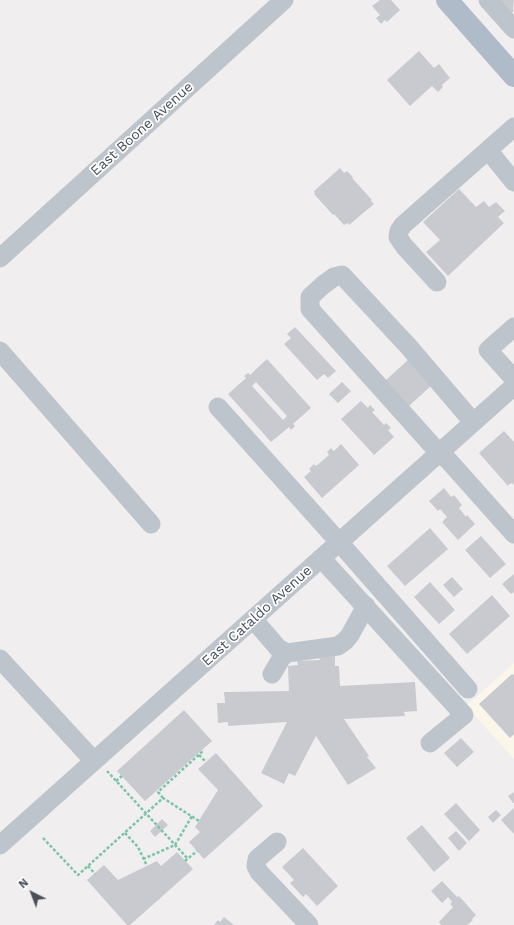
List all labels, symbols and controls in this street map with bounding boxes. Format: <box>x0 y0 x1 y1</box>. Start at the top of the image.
street label: East Boone Avenue <box>87 79 197 179</box>
street label: East Cataldo Avenue <box>199 562 315 670</box>
north arrow <box>12 873 52 913</box>
text: N <box>16 876 31 891</box>

